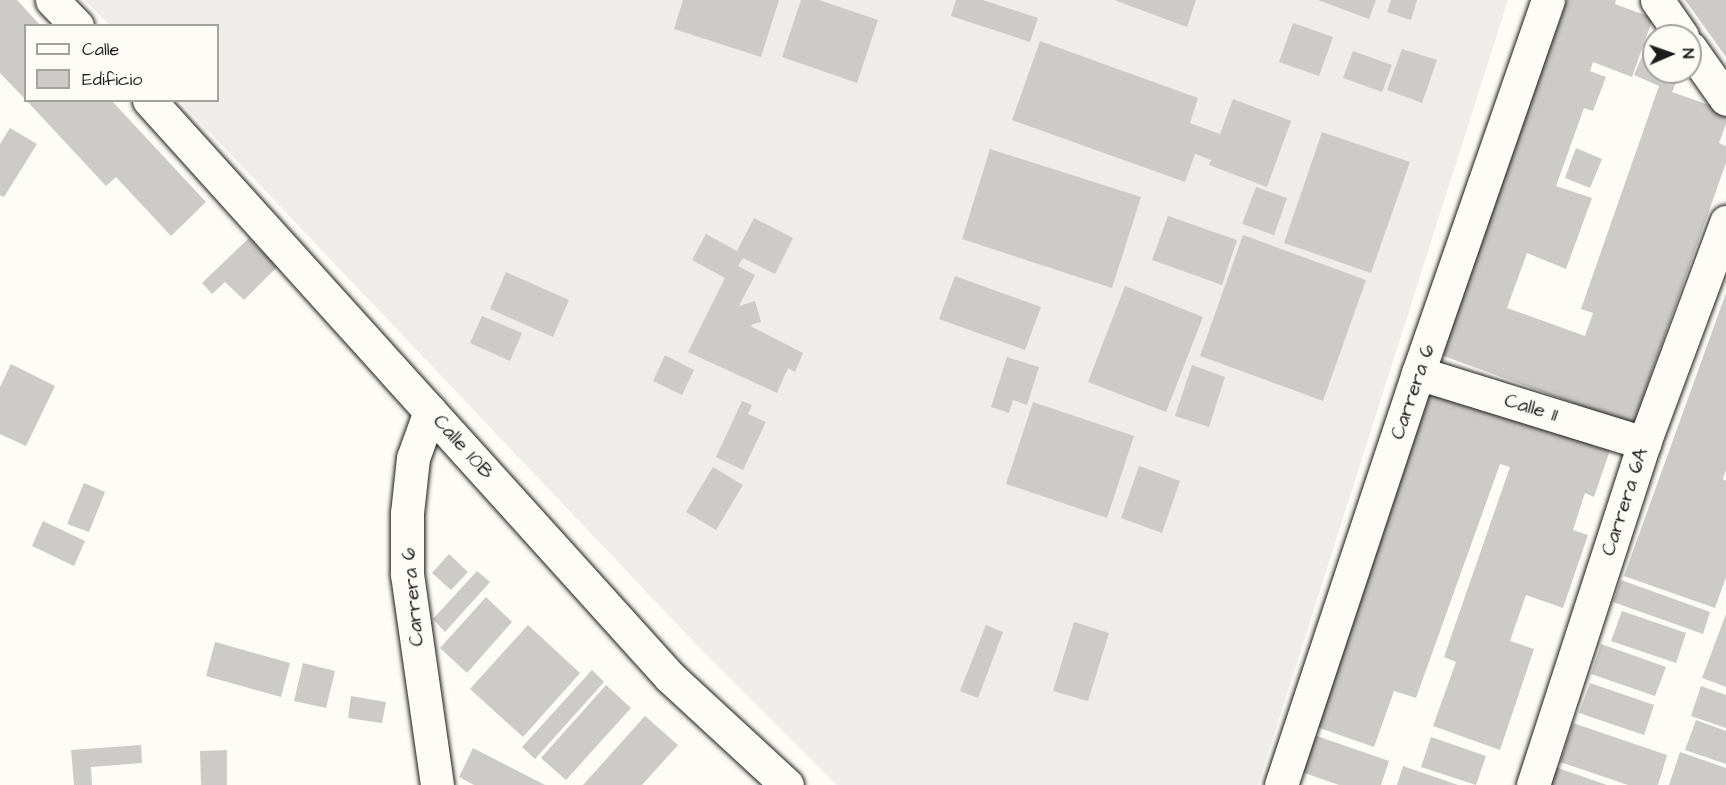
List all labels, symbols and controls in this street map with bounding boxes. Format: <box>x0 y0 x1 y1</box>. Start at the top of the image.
legend <box>24 24 219 102</box>
north arrow <box>1642 24 1702 84</box>
text: Calle <box>82 37 119 62</box>
text: N <box>1677 48 1699 59</box>
text: Edificio <box>82 67 142 92</box>
street label: Carrera 6 <box>1386 341 1440 443</box>
street label: Calle 11 <box>1501 389 1561 427</box>
street label: Calle 10B <box>428 410 498 484</box>
street label: Carrera 6A <box>1596 445 1654 559</box>
street label: Carrera 6 <box>397 547 429 647</box>

